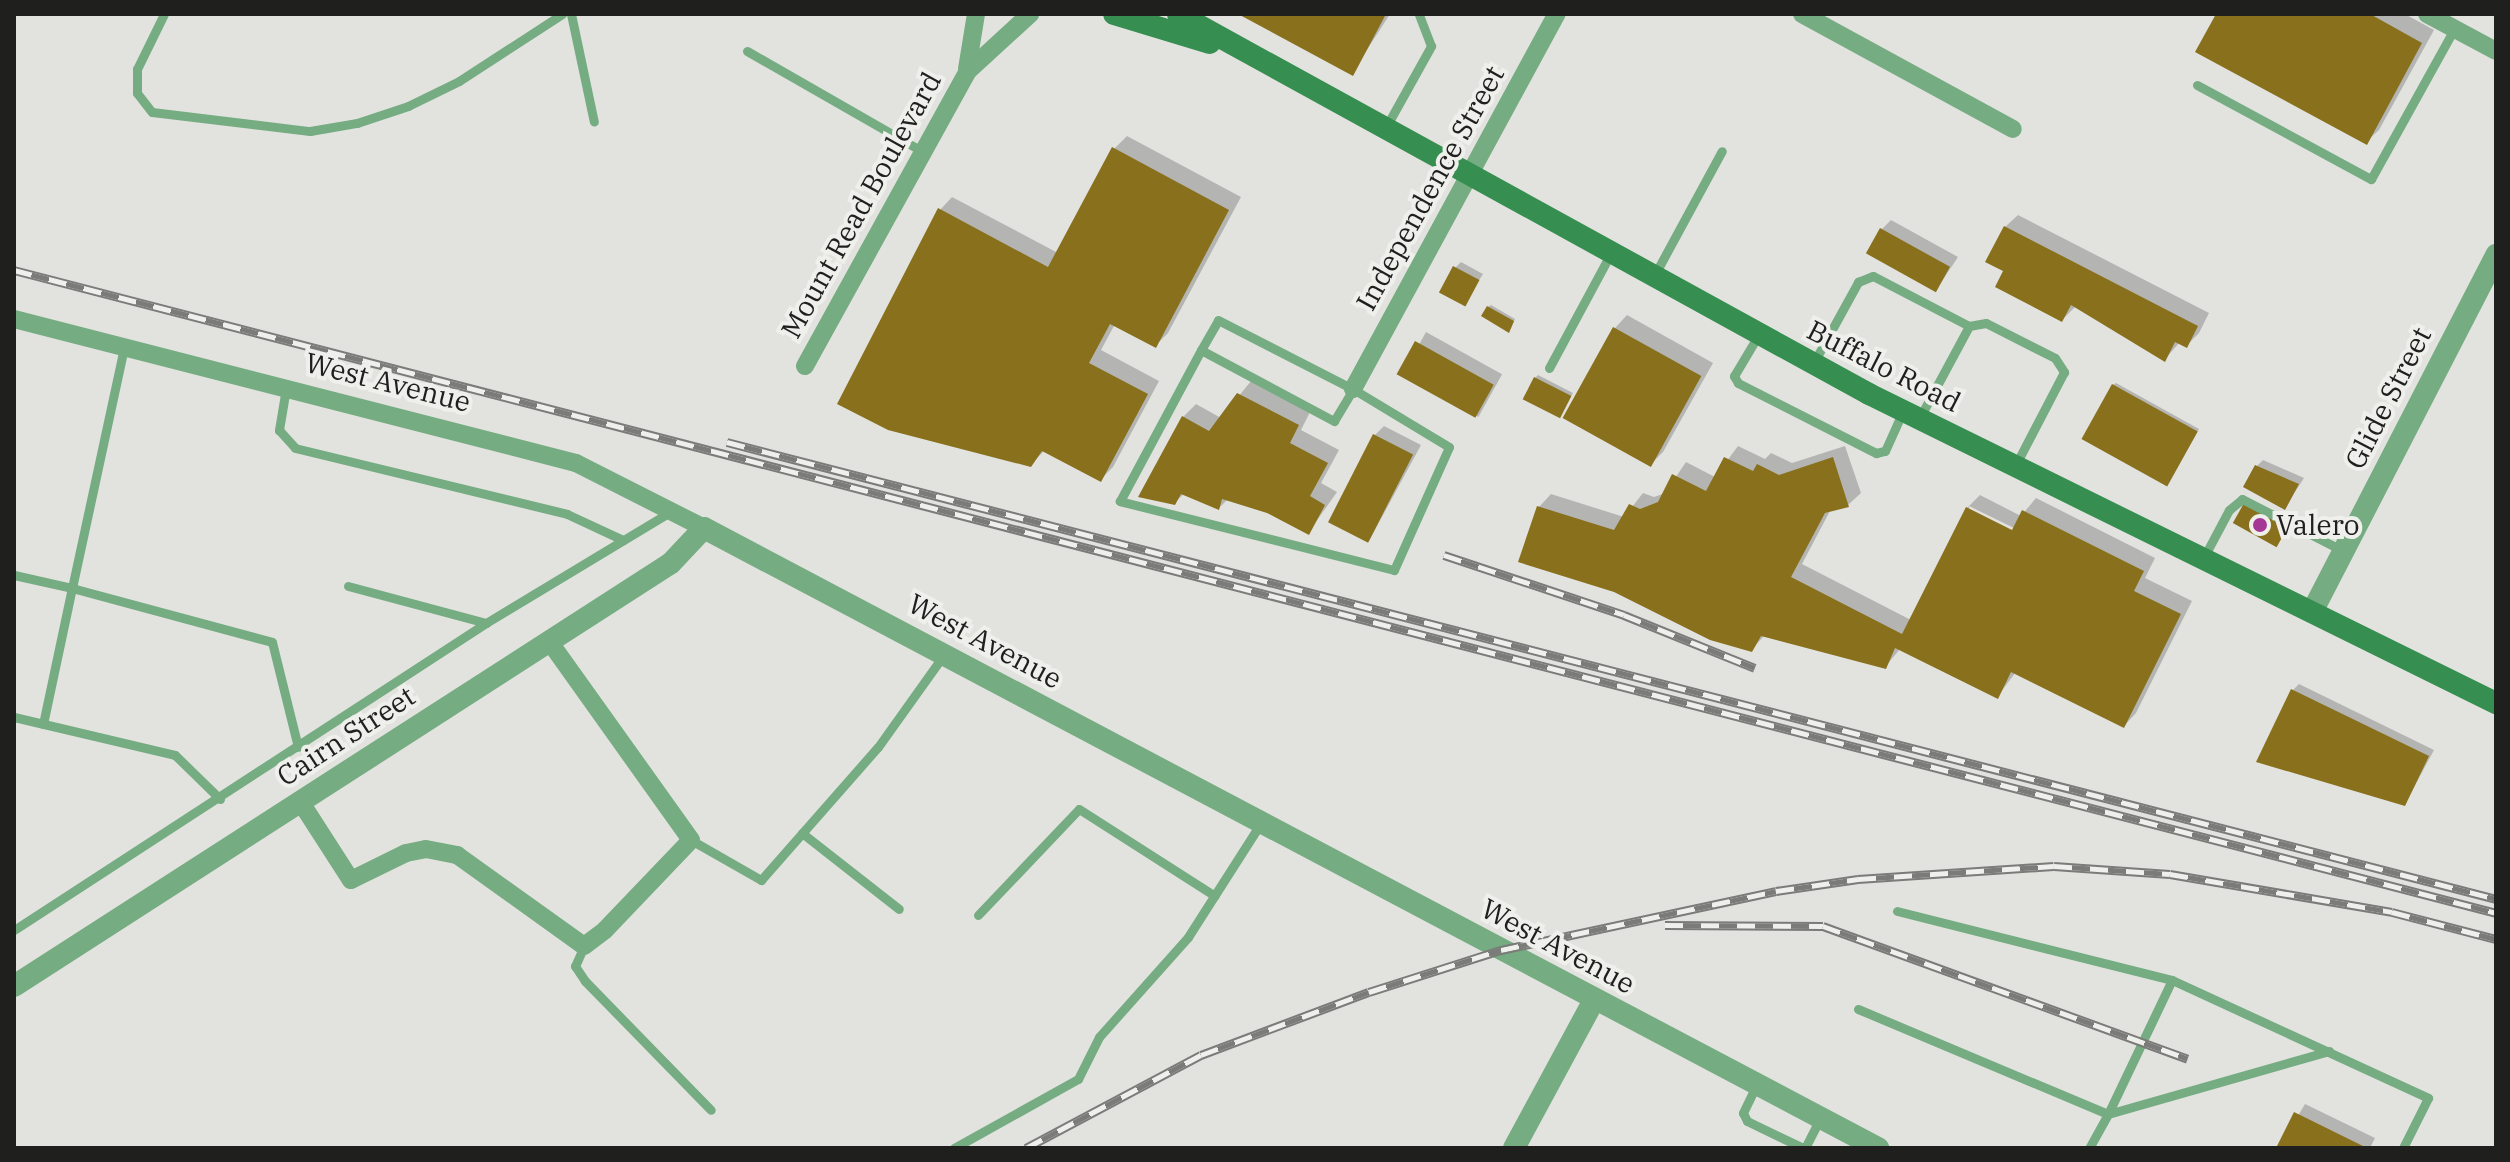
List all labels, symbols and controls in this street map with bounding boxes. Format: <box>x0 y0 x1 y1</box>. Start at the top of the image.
street label: Independence Street <box>1349 60 1511 316</box>
street label: Mount Read Boulevard <box>774 66 948 344</box>
street label: Buffalo Road <box>1802 313 1966 419</box>
street label: Glide Street <box>2338 322 2438 474</box>
street label: West Avenue <box>302 345 474 419</box>
place label: Valero <box>2276 508 2360 542</box>
marker: Valero <box>2251 516 2269 534</box>
street label: West Avenue <box>902 586 1068 696</box>
street label: Cairn Street <box>271 679 421 793</box>
street label: West Avenue <box>1475 891 1641 1001</box>

